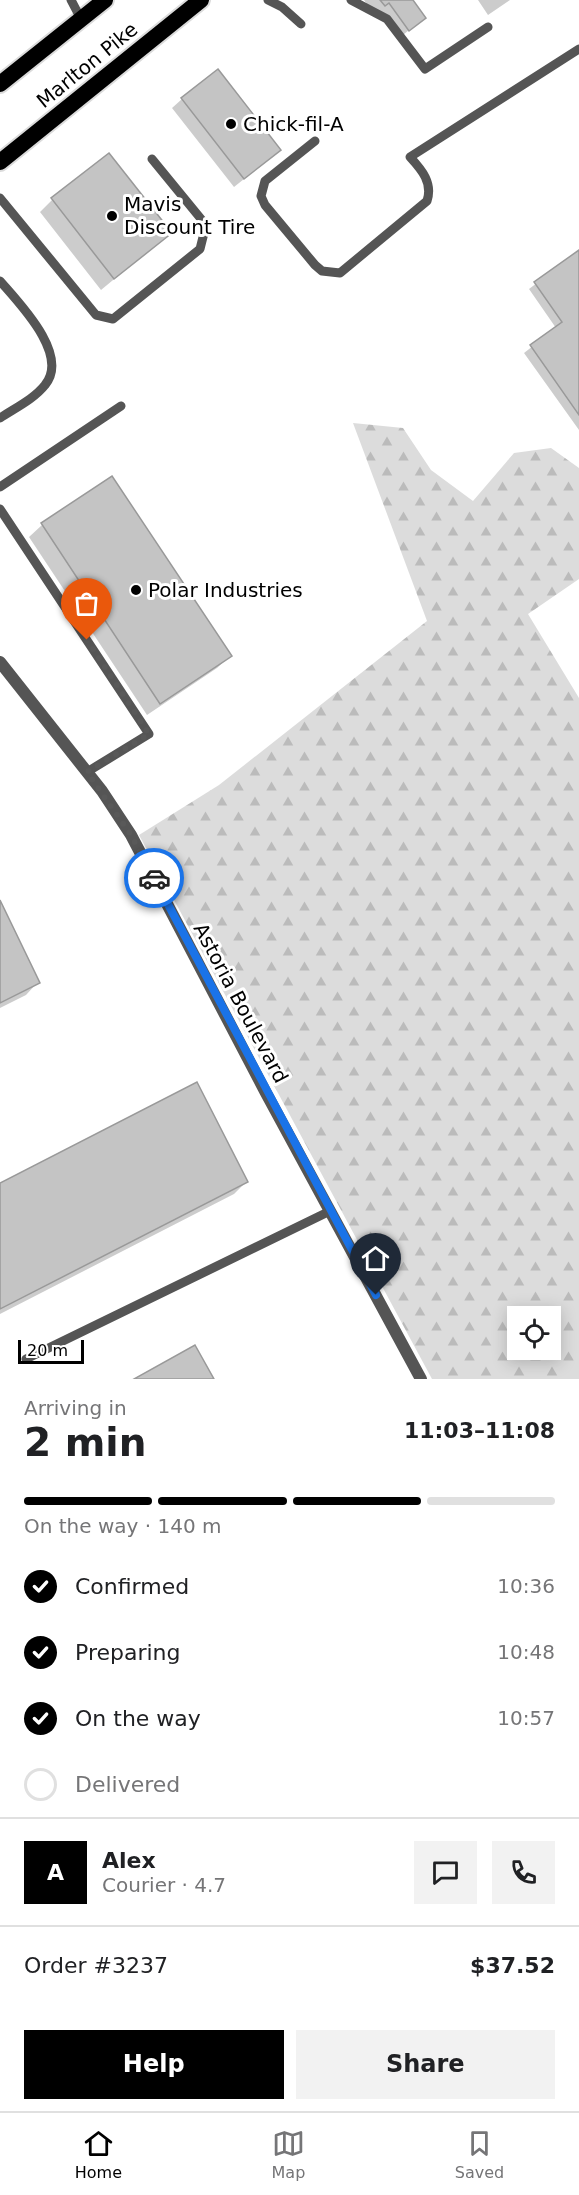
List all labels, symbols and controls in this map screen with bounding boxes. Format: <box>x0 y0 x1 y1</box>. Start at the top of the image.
street label: Marlton Pike <box>32 17 142 113</box>
place label: Chick-fil-A <box>243 112 344 136</box>
marker: Chick-fil-A <box>224 117 238 131</box>
place label: Mavis Discount Tire <box>124 192 255 239</box>
marker: Mavis Discount Tire <box>105 209 119 223</box>
pin <box>61 578 112 640</box>
place label: Polar Industries <box>148 578 303 602</box>
marker: Polar Industries <box>129 583 143 597</box>
icon: bag <box>70 587 103 620</box>
courier <box>124 848 184 908</box>
icon: car <box>138 862 171 895</box>
street label: Astoria Boulevard <box>189 919 293 1087</box>
pin <box>350 1233 401 1295</box>
icon: home <box>359 1242 392 1275</box>
map controls <box>507 1306 561 1360</box>
button: locate <box>507 1306 561 1360</box>
scale bar <box>18 1337 84 1364</box>
text: 20 m <box>27 1341 68 1360</box>
text: Arriving in <box>24 1396 127 1420</box>
text: 11:03–11:08 <box>404 1418 555 1443</box>
text: 2 min <box>24 1420 146 1465</box>
text: On the way · 140 m <box>24 1514 222 1538</box>
icon: check <box>24 1570 57 1603</box>
text: Confirmed <box>75 1574 189 1599</box>
text: 10:36 <box>497 1574 555 1598</box>
icon: check <box>24 1636 57 1669</box>
text: Preparing <box>75 1640 181 1665</box>
text: 10:48 <box>497 1640 555 1664</box>
icon: check <box>24 1702 57 1735</box>
text: On the way <box>75 1706 201 1731</box>
text: 10:57 <box>497 1706 555 1730</box>
text: Delivered <box>75 1772 180 1797</box>
button: chat <box>414 1841 477 1904</box>
button: phone <box>492 1841 555 1904</box>
text: Alex <box>102 1848 156 1873</box>
text: A <box>47 1860 64 1885</box>
text: Courier · 4.7 <box>102 1873 226 1897</box>
text: Order #3237 <box>24 1953 168 1978</box>
text: $37.52 <box>470 1953 555 1978</box>
button: Help <box>24 2030 284 2099</box>
button: Share <box>296 2030 555 2099</box>
tab: Home <box>75 2127 122 2182</box>
tab: Map <box>272 2127 305 2182</box>
tab: Saved <box>455 2127 504 2182</box>

